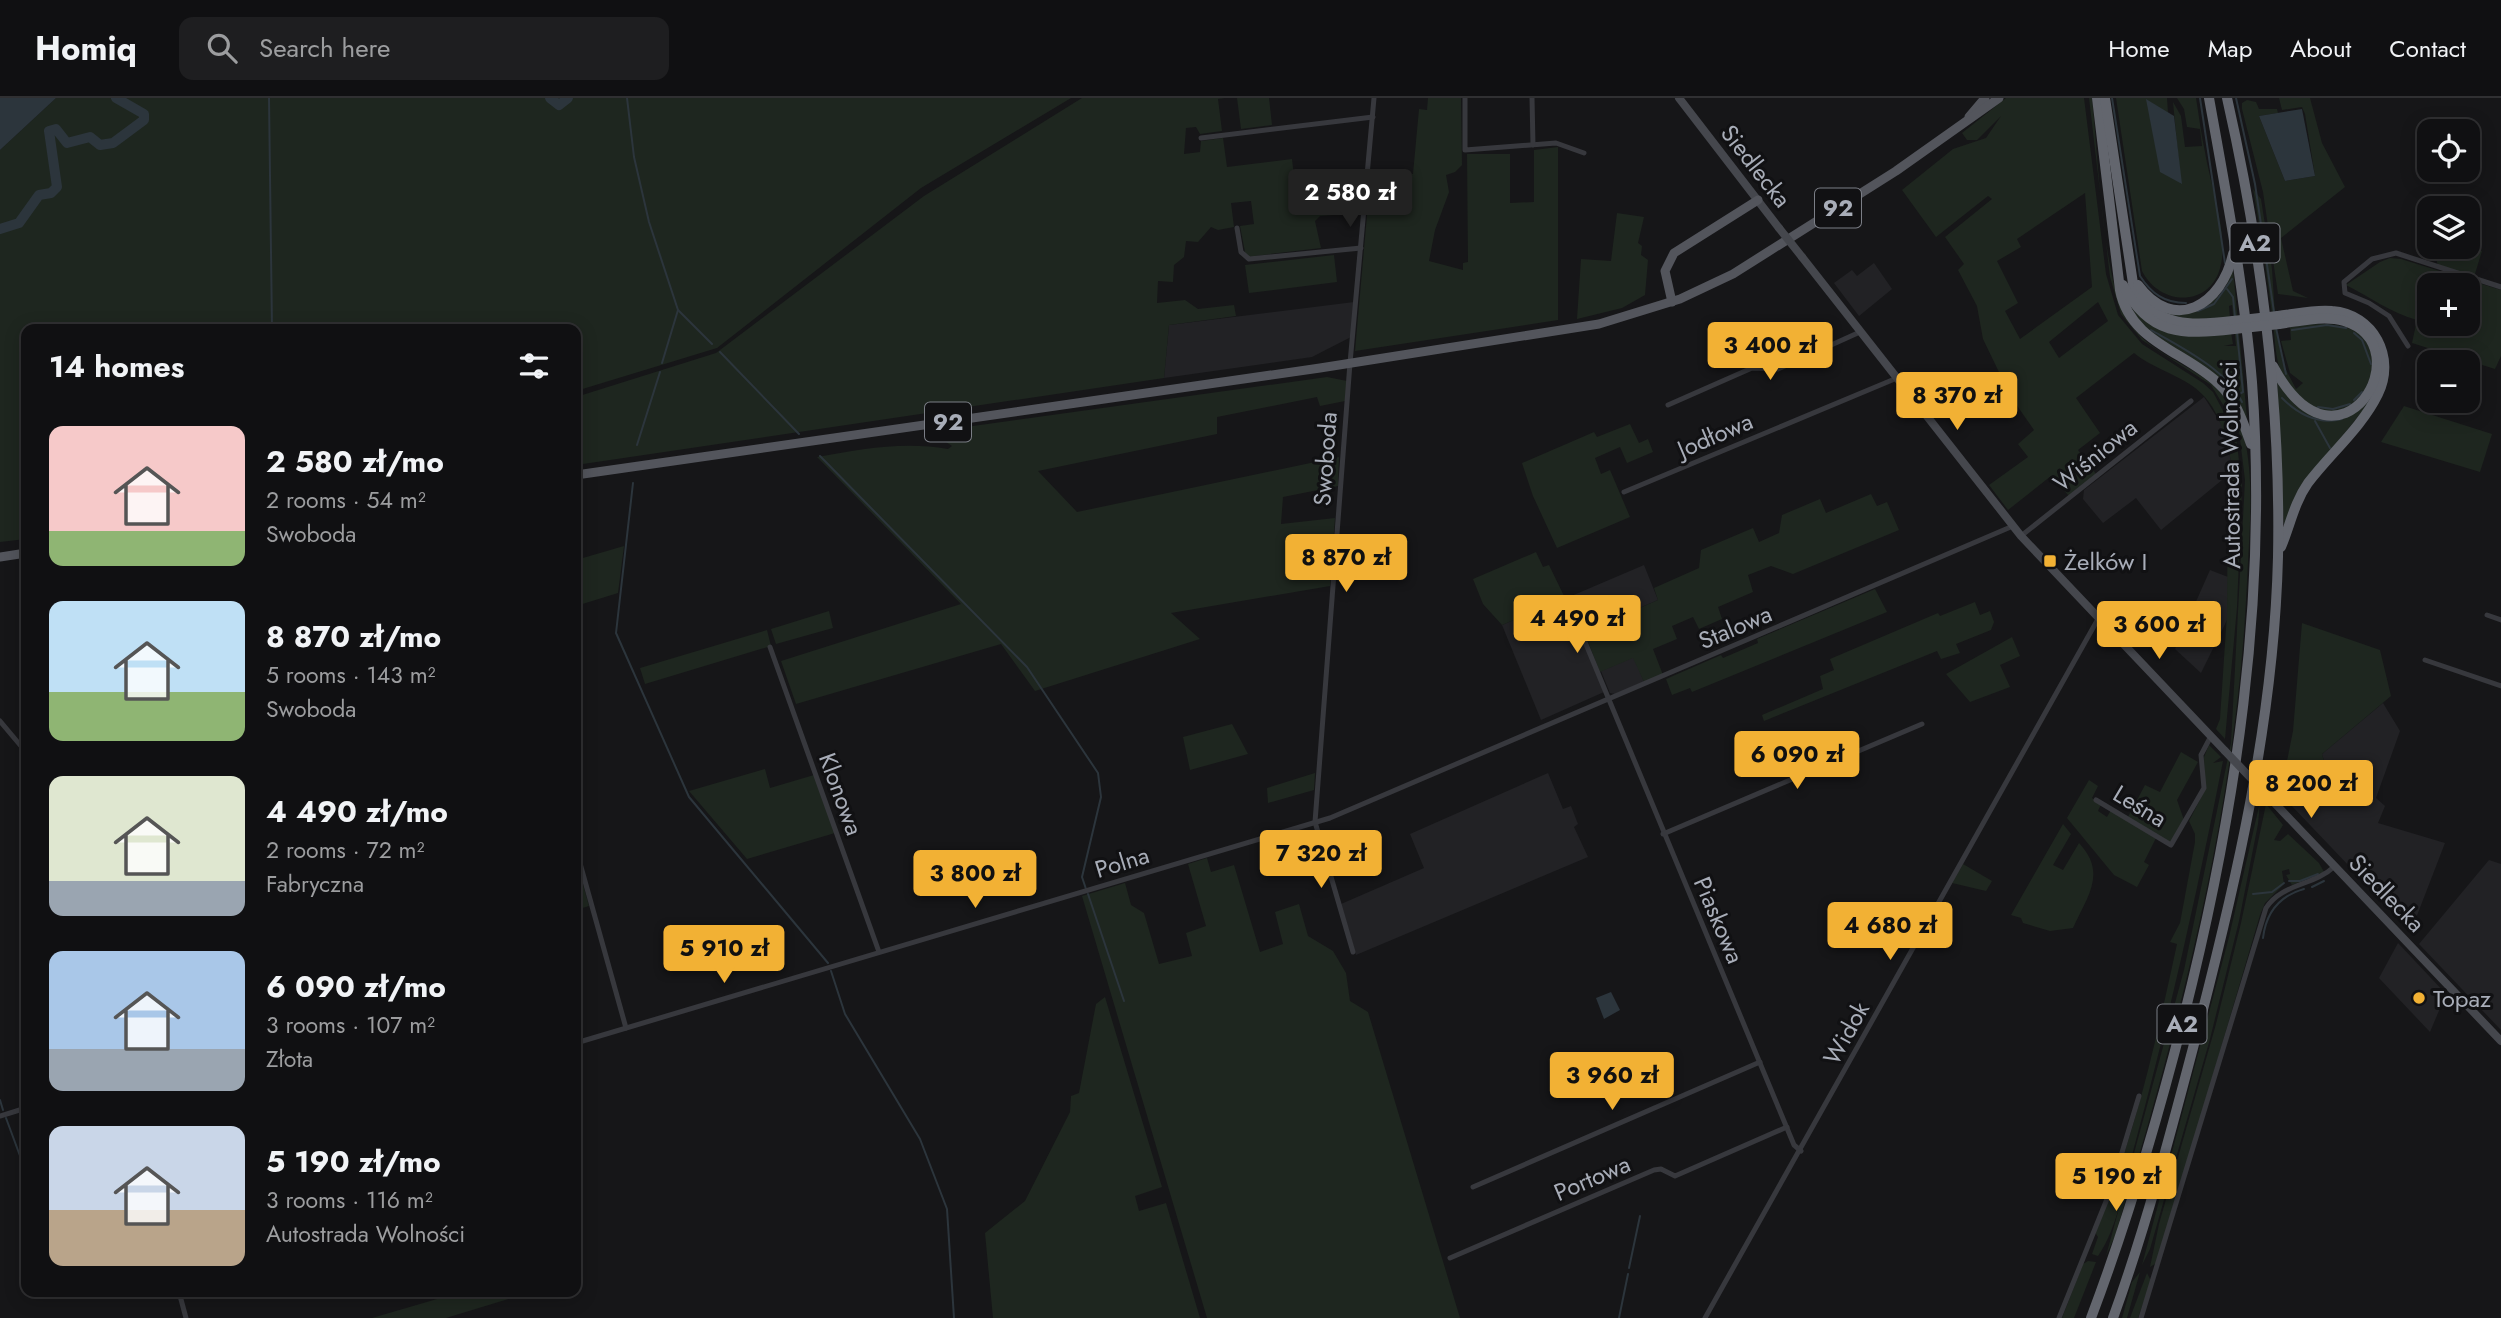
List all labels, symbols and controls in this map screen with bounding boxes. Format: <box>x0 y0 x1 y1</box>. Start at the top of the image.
search box <box>179 17 669 80</box>
text: Homiq <box>35 25 137 72</box>
icon: search <box>203 29 241 67</box>
text: Search here <box>259 29 390 67</box>
text: Home <box>2108 31 2170 66</box>
text: Map <box>2208 31 2252 66</box>
text: About <box>2290 31 2351 66</box>
text: Contact <box>2389 31 2466 66</box>
street label: Siedlecka <box>1712 117 1800 215</box>
map controls <box>2417 119 2480 413</box>
button: locate <box>2417 119 2480 182</box>
pin: 2 580 zł <box>1278 170 1422 229</box>
text: 2 580 zł <box>1304 175 1396 209</box>
road number: 92 <box>1815 188 1861 228</box>
button: layers <box>2417 196 2480 259</box>
road number: A2 <box>2230 224 2280 262</box>
button: + <box>2417 273 2480 336</box>
pin: 3 400 zł <box>1698 322 1842 382</box>
text: 3 400 zł <box>1724 328 1816 362</box>
text: 14 homes <box>49 345 184 388</box>
icon: filters <box>515 347 553 385</box>
button: − <box>2417 350 2480 413</box>
street label: Autostrada Wolności <box>2211 361 2249 569</box>
pin: 8 370 zł <box>1885 372 2029 432</box>
text: 8 370 zł <box>1912 378 2002 412</box>
road number: 92 <box>925 402 971 442</box>
street label: Jodłowa <box>1669 404 1758 468</box>
street label: Wiśniowa <box>2045 410 2145 500</box>
street label: Swoboda <box>1304 411 1346 507</box>
text: 2 580 zł/mo <box>266 440 444 483</box>
icon: home <box>105 454 189 538</box>
text: 2 rooms · 54 m² <box>266 483 426 517</box>
text: Swoboda <box>266 517 356 551</box>
pin: 8 870 zł <box>1274 534 1418 594</box>
text: 8 870 zł <box>1301 540 1391 574</box>
place label: Żelków I <box>2064 544 2147 579</box>
marker: Żelków I <box>2042 553 2058 569</box>
pin: 4 490 zł <box>1505 596 1649 655</box>
street label: Stalowa <box>1693 596 1777 658</box>
text: 4 490 zł <box>1530 601 1624 635</box>
pin: 3 600 zł <box>2087 602 2231 661</box>
text: 3 600 zł <box>2113 607 2205 641</box>
text: 8 870 zł/mo <box>266 615 441 658</box>
icon: home <box>105 629 189 713</box>
text: 5 rooms · 143 m² <box>266 658 436 692</box>
text: Swoboda <box>266 692 356 726</box>
pin: 6 090 zł <box>1725 732 1869 791</box>
text: 6 090 zł <box>1750 737 1844 771</box>
street label: Klonowa <box>810 748 872 840</box>
pin: 8 200 zł <box>2239 760 2383 820</box>
text: 8 200 zł <box>2265 766 2357 800</box>
street label: Leśna <box>2107 776 2173 836</box>
text: 4 490 zł/mo <box>266 790 448 833</box>
icon: home <box>105 804 189 888</box>
pin: 7 320 zł <box>1249 830 1393 890</box>
text: 2 rooms · 72 m² <box>266 833 425 867</box>
text: 7 320 zł <box>1276 836 1366 870</box>
street label: Polna <box>1090 837 1154 887</box>
street label: Siedlecka <box>2341 846 2433 940</box>
pin: 3 800 zł <box>903 850 1047 910</box>
text: 3 800 zł <box>929 856 1021 890</box>
text: Fabryczna <box>266 867 364 901</box>
street label: Piaskowa <box>1685 871 1753 969</box>
pin: 4 680 zł <box>1818 902 1962 962</box>
text: 4 680 zł <box>1843 908 1937 942</box>
pin: 5 910 zł <box>652 926 796 985</box>
text: 5 910 zł <box>679 931 769 965</box>
text: 6 090 zł/mo <box>266 965 446 1008</box>
icon: home <box>105 979 189 1063</box>
place label: Topaz <box>2433 981 2491 1016</box>
marker: Topaz <box>2411 990 2427 1006</box>
street label: Widok <box>1814 995 1878 1071</box>
road number: A2 <box>2158 1004 2206 1043</box>
text: 3 rooms · 107 m² <box>266 1008 435 1042</box>
text: Złota <box>266 1042 313 1076</box>
pin: 3 960 zł <box>1540 1052 1684 1112</box>
text: 3 960 zł <box>1566 1058 1658 1092</box>
text: 5 190 zł/mo <box>266 1140 441 1183</box>
street label: Portowa <box>1548 1146 1636 1210</box>
icon: home <box>105 1154 189 1238</box>
pin: 5 190 zł <box>2044 1154 2188 1213</box>
text: 5 190 zł <box>2071 1159 2161 1193</box>
text: 3 rooms · 116 m² <box>266 1183 433 1217</box>
text: Autostrada Wolności <box>266 1217 465 1251</box>

